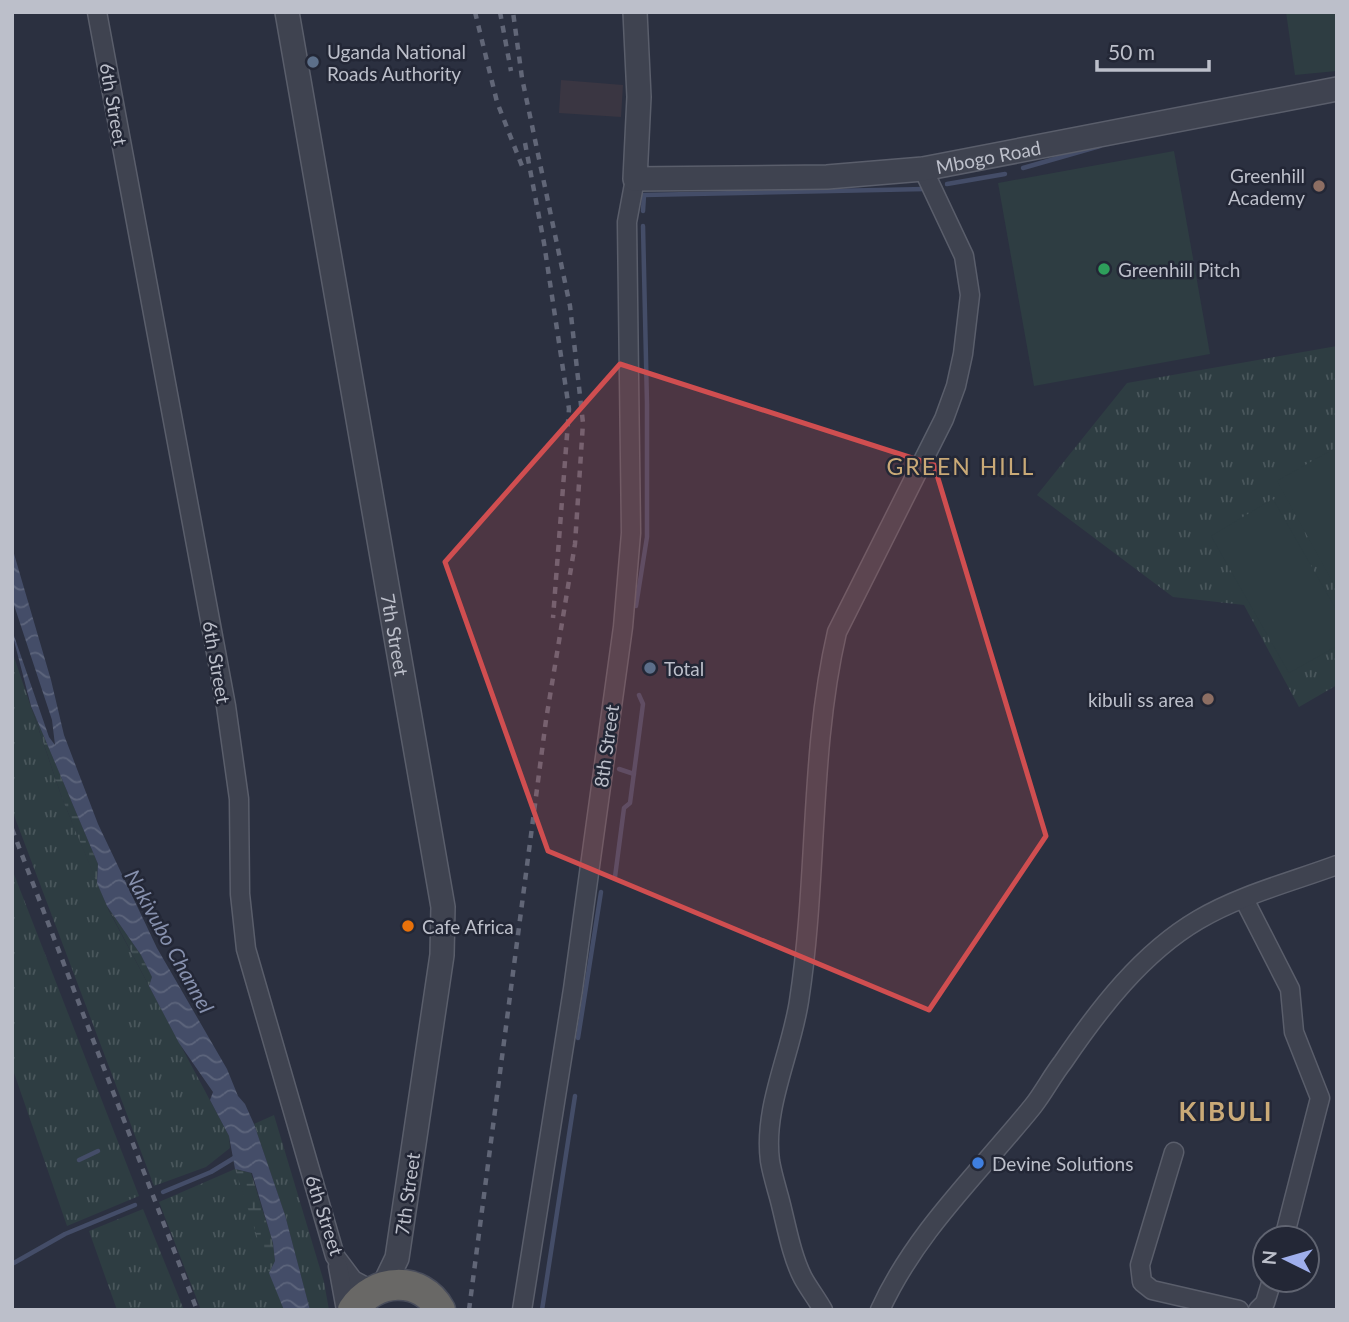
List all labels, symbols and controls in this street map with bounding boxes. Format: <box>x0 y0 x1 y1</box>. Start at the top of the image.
scale bar <box>1097 28 1209 72</box>
text: 50 m <box>1108 39 1155 64</box>
place label: Uganda National Roads Authority <box>327 40 466 85</box>
marker: Uganda National Roads Authority <box>305 54 321 70</box>
street label: 6th Street <box>95 61 133 147</box>
street label: Mbogo Road <box>934 135 1043 178</box>
place label: Greenhill Academy <box>1228 164 1305 209</box>
marker: Greenhill Academy <box>1311 178 1327 194</box>
place label: Greenhill Pitch <box>1118 258 1240 281</box>
marker: Greenhill Pitch <box>1096 261 1112 277</box>
district label: GREEN HILL <box>887 452 1035 480</box>
street label: 7th Street <box>377 592 414 678</box>
street label: 6th Street <box>198 619 236 705</box>
place label: Total <box>664 657 704 680</box>
marker: Total <box>642 660 658 676</box>
place label: kibuli ss area <box>1088 688 1194 711</box>
marker: kibuli ss area <box>1200 691 1216 707</box>
street label: 8th Street <box>589 703 623 789</box>
water label: Nakivubo Channel <box>120 865 220 1017</box>
place label: Cafe Africa <box>422 915 514 938</box>
marker: Cafe Africa <box>400 918 416 934</box>
district label: KIBULI <box>1178 1095 1274 1127</box>
street label: 7th Street <box>390 1151 424 1237</box>
place label: Devine Solutions <box>992 1152 1133 1175</box>
marker: Devine Solutions <box>970 1155 986 1171</box>
street label: 6th Street <box>301 1172 349 1258</box>
north arrow <box>1251 1224 1321 1294</box>
text: N <box>1256 1249 1281 1266</box>

